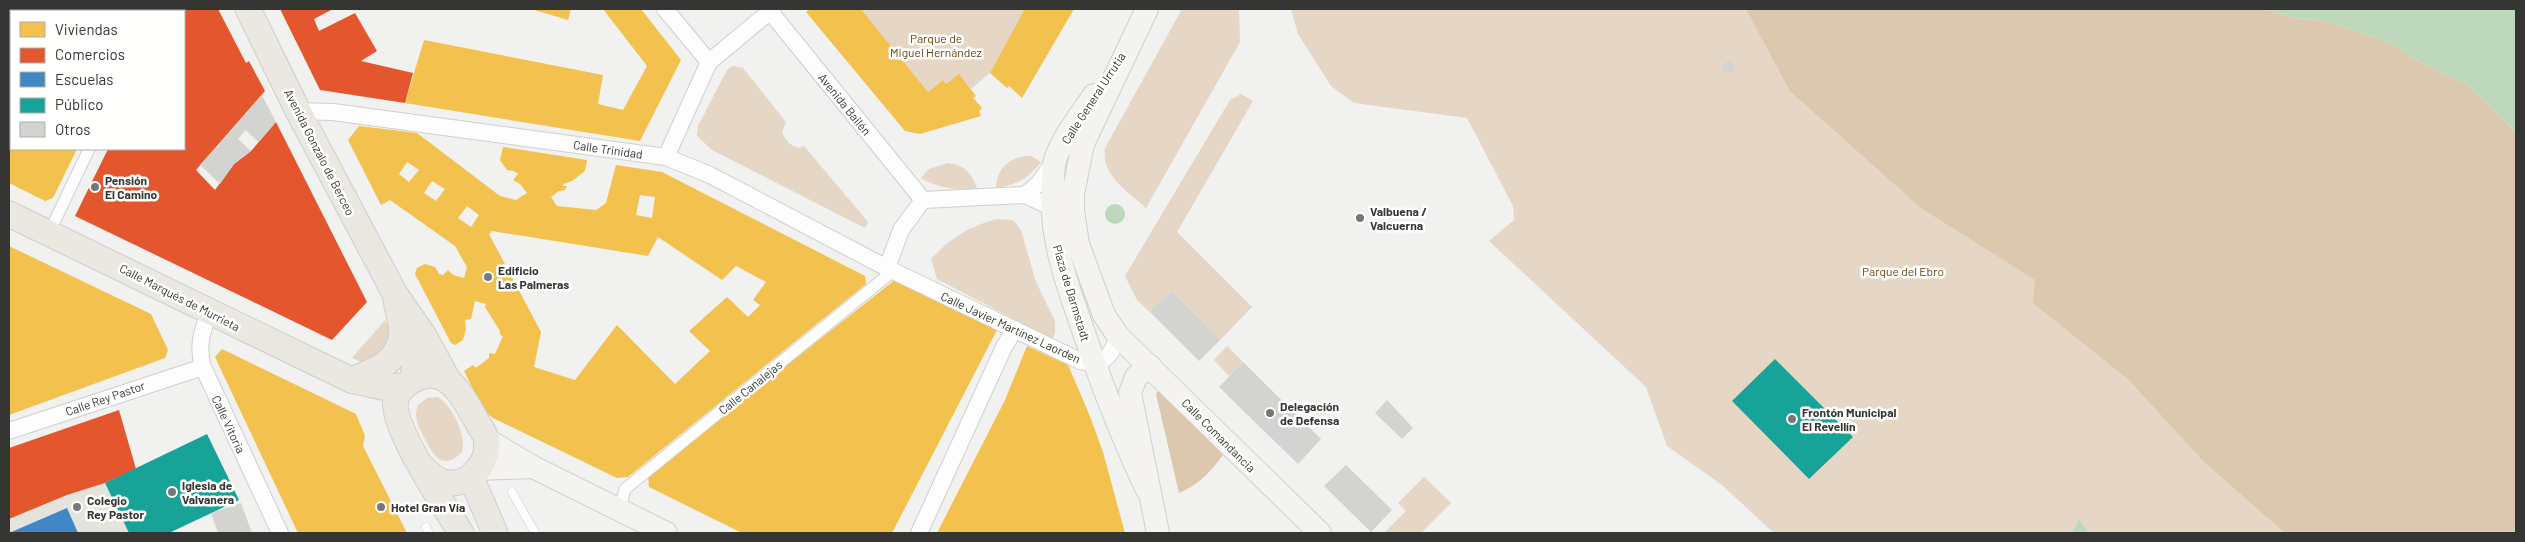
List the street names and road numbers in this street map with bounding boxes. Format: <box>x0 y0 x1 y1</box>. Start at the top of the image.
street label: Calle General Urrutia <box>1058 50 1128 146</box>
street label: Avenida Bailén <box>816 70 874 138</box>
street label: Avenida Gonzalo de Berceo <box>282 87 358 217</box>
street label: Calle Trinidad <box>572 137 644 161</box>
street label: Plaza de Darmstadt <box>1051 243 1093 343</box>
street label: Calle Marqués de Murrieta <box>118 261 242 333</box>
street label: Calle Javier Martínez Laorden <box>939 288 1083 366</box>
street label: Calle Canalejas <box>715 357 785 417</box>
street label: Calle Rey Pastor <box>63 378 147 418</box>
street label: Calle Vitoria <box>210 393 248 455</box>
street label: Calle Comandancia <box>1179 395 1259 475</box>

